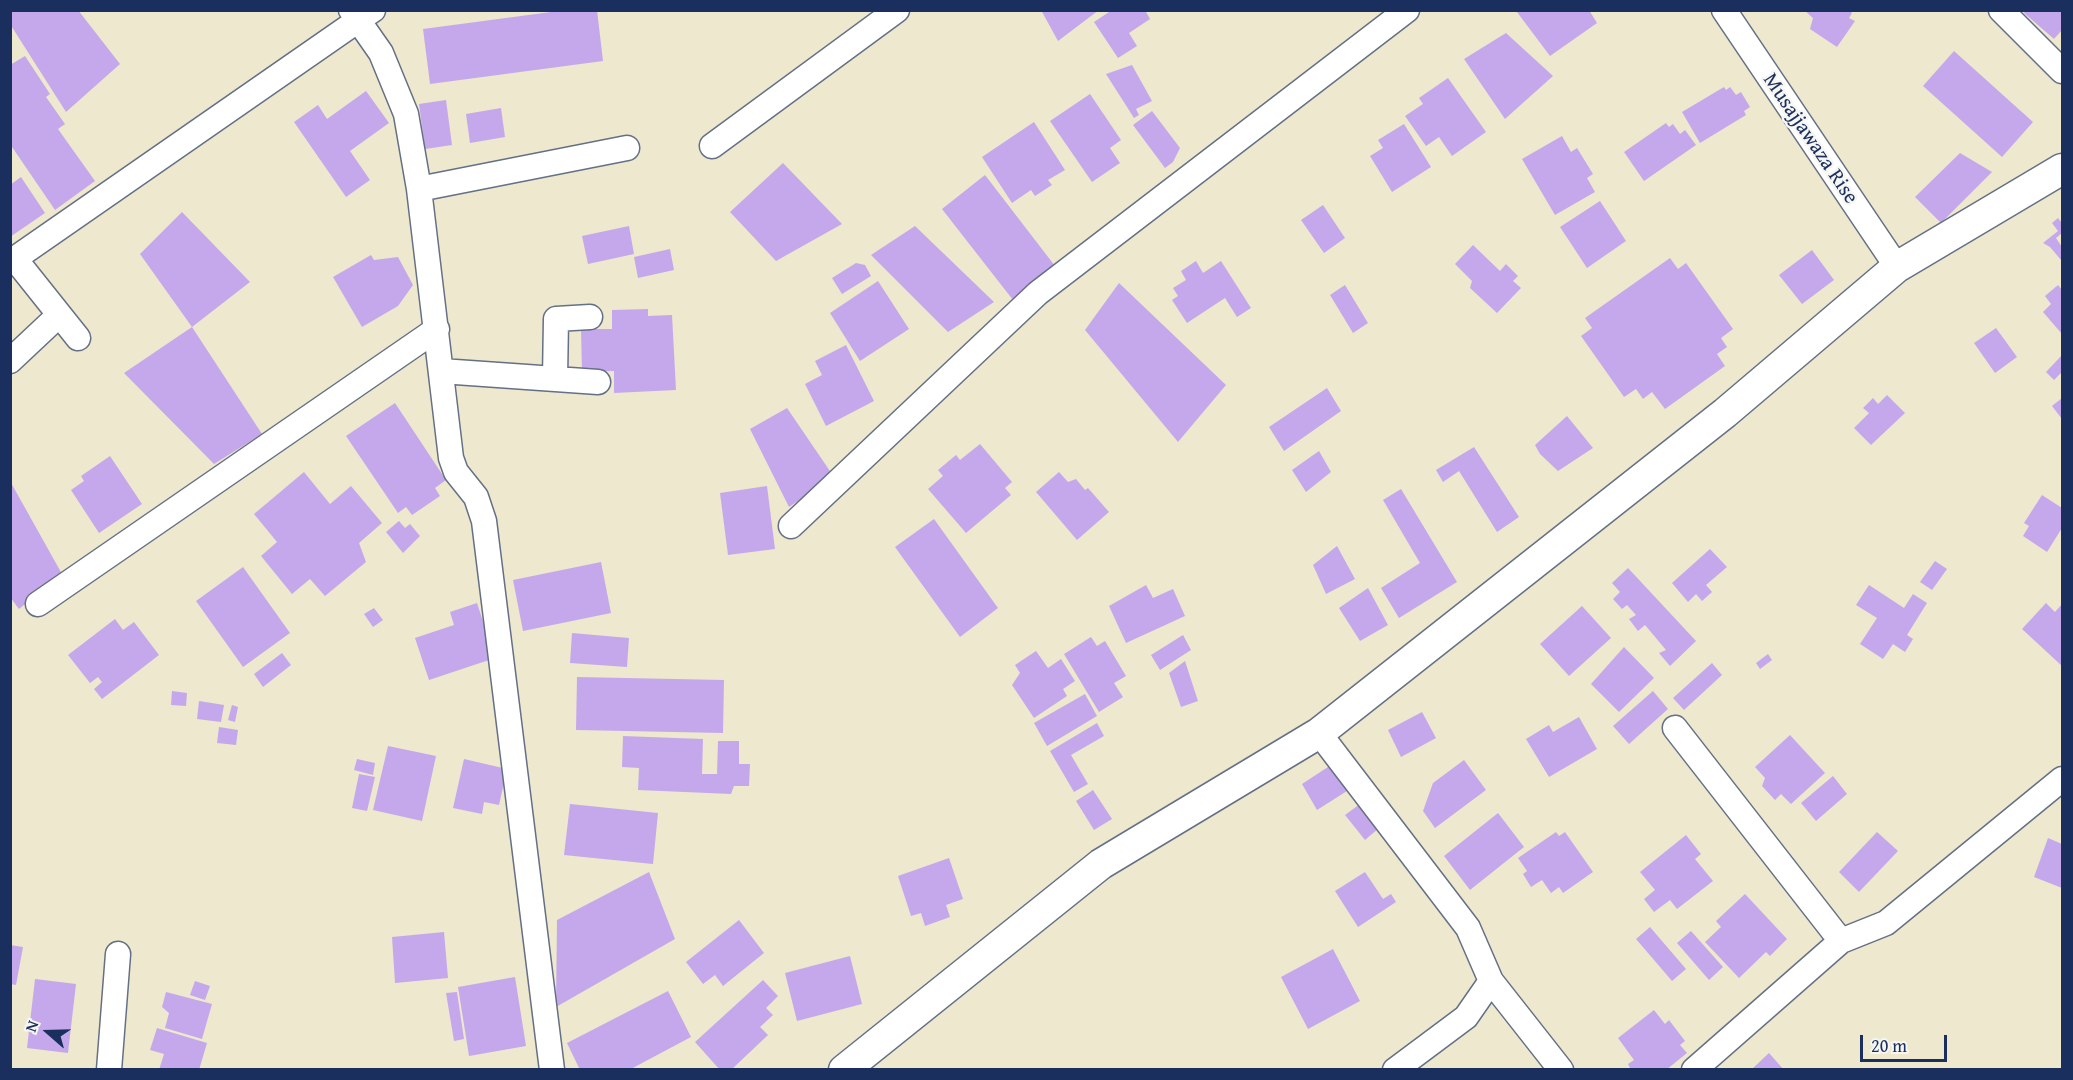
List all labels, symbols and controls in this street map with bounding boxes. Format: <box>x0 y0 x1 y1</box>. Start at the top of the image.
street label: Musajjawaza Rise <box>1757 69 1863 209</box>
north arrow <box>18 1002 78 1062</box>
text: N <box>18 1017 44 1035</box>
scale bar <box>1863 1023 1950 1061</box>
text: 20 m <box>1871 1032 1907 1059</box>

